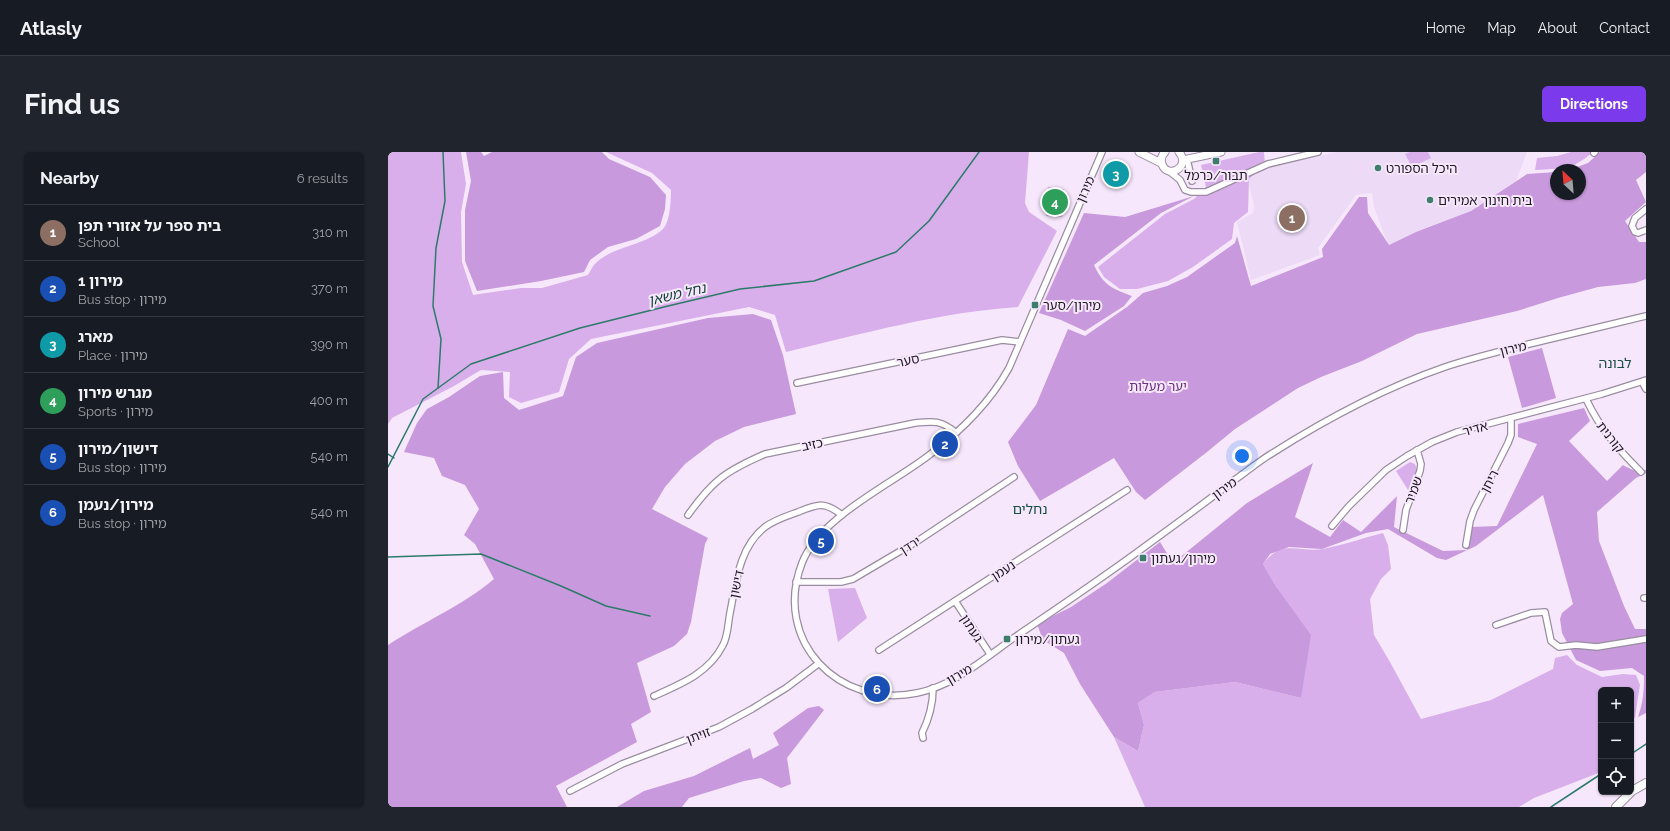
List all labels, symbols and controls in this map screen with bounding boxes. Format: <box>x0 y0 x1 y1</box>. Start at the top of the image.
text: Atlasly <box>20 17 82 39</box>
text: Home <box>1426 20 1465 36</box>
text: Map <box>1487 20 1516 36</box>
text: About <box>1538 20 1577 36</box>
text: Contact <box>1599 20 1650 36</box>
button: Directions <box>1542 86 1646 122</box>
text: Find us <box>24 88 120 121</box>
marker: תבור/כרמל <box>1211 156 1221 166</box>
pin: 3 <box>1103 159 1129 189</box>
place label: היכל הספורט <box>1386 161 1457 176</box>
marker: היכל הספורט <box>1373 163 1383 173</box>
north arrow <box>1550 164 1586 200</box>
text: Nearby <box>40 168 99 188</box>
place label: תבור/כרמל <box>1184 168 1248 183</box>
text: 6 results <box>297 171 348 186</box>
street label: מירון <box>1073 173 1098 205</box>
pin: 4 <box>1042 187 1068 217</box>
place label: בית חינוך אמירים <box>1438 193 1532 208</box>
marker: בית חינוך אמירים <box>1425 195 1435 205</box>
pin: 1 <box>1279 203 1305 233</box>
text: בית ספר על אזורי תפן <box>78 217 221 235</box>
text: 1 <box>50 225 56 240</box>
text: 310 m <box>312 225 348 240</box>
text: School <box>78 235 120 250</box>
text: מירון 1 <box>78 272 123 290</box>
water label: נחל משאן <box>647 279 709 308</box>
text: 2 <box>49 281 57 296</box>
text: 370 m <box>311 281 348 296</box>
text: Bus stop · מירון <box>78 292 167 307</box>
place label: מירון/סער <box>1043 298 1101 313</box>
marker: מירון/סער <box>1030 300 1040 310</box>
text: מארג <box>78 328 113 346</box>
text: 3 <box>49 337 57 352</box>
text: 390 m <box>310 337 348 352</box>
street label: מירון <box>1498 338 1529 359</box>
text: Place · מירון <box>78 348 148 363</box>
street label: סער <box>895 351 921 370</box>
district label: לבונה <box>1598 355 1632 371</box>
park label: יער מעלות <box>1129 379 1187 394</box>
text: מגרש מירון <box>78 384 152 402</box>
text: 4 <box>49 393 57 408</box>
text: 400 m <box>310 393 348 408</box>
text: Sports · מירון <box>78 404 153 419</box>
street label: אדיר <box>1461 418 1489 439</box>
street label: קורנית <box>1594 419 1628 456</box>
pin: 2 <box>932 429 958 459</box>
street label: כזיב <box>800 435 824 454</box>
text: דישון/מירון <box>78 440 158 458</box>
your location <box>1232 446 1252 466</box>
text: 5 <box>49 449 57 464</box>
text: 540 m <box>311 449 348 464</box>
text: Bus stop · מירון <box>78 460 167 475</box>
street label: ריחן <box>1477 467 1502 495</box>
street label: מירון <box>1209 474 1240 503</box>
street label: שמיר <box>1402 474 1425 506</box>
text: מירון/נעמן <box>78 496 154 514</box>
district label: נחלים <box>1012 501 1048 517</box>
text: 6 <box>49 505 57 520</box>
text: 540 m <box>311 505 348 520</box>
text: Bus stop · מירון <box>78 516 167 531</box>
pin: 5 <box>808 526 834 556</box>
street label: ירדן <box>897 533 923 558</box>
place label: מירון/געתון <box>1151 551 1216 566</box>
marker: מירון/געתון <box>1138 553 1148 563</box>
street label: נעמן <box>988 557 1018 584</box>
street label: דישון <box>726 569 747 600</box>
street label: געתון <box>957 612 986 645</box>
place label: געתון/מירון <box>1015 632 1080 647</box>
marker: געתון/מירון <box>1002 634 1012 644</box>
street label: מירון <box>944 661 975 688</box>
pin: 6 <box>864 674 890 704</box>
map controls <box>1598 687 1634 795</box>
button: + <box>1598 687 1634 723</box>
button: − <box>1598 723 1634 759</box>
street label: זויתן <box>684 724 713 747</box>
button: locate <box>1598 759 1634 795</box>

